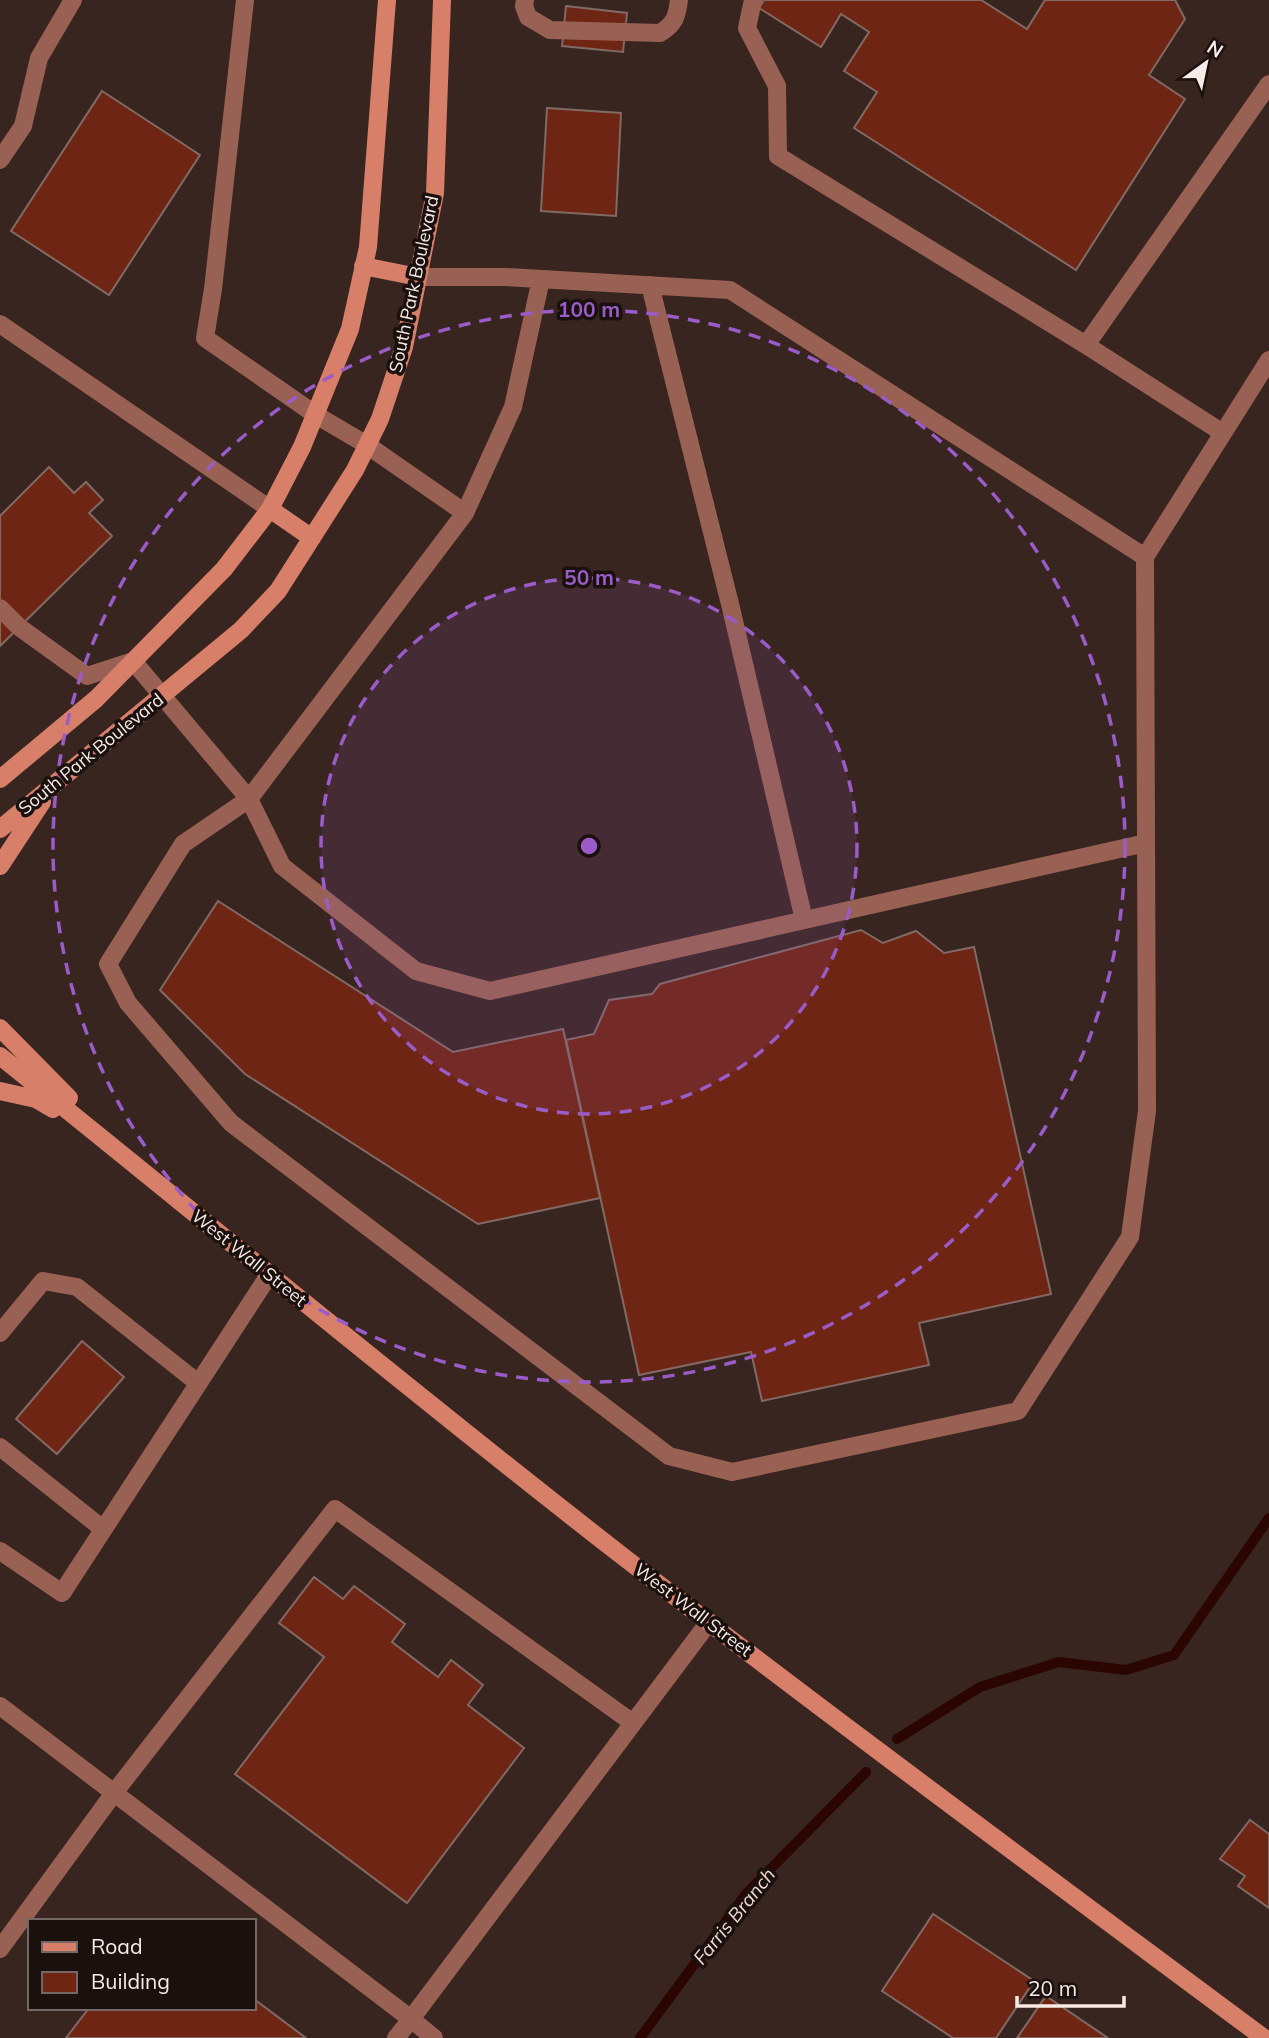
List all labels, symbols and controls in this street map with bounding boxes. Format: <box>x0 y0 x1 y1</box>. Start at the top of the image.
north arrow <box>1171 28 1241 98</box>
text: N <box>1203 35 1228 63</box>
street label: South Park Boulevard <box>384 193 444 374</box>
text: 100 m <box>558 296 620 322</box>
text: 50 m <box>564 564 614 590</box>
street label: South Park Boulevard <box>13 688 168 819</box>
centre of rings <box>577 834 601 858</box>
street label: West Wall Street <box>187 1204 312 1311</box>
street label: West Wall Street <box>630 1558 757 1661</box>
water label: Farris Branch <box>688 1863 780 1969</box>
legend <box>28 1919 256 2010</box>
text: Road <box>91 1933 142 1959</box>
scale bar <box>1017 1965 1124 2009</box>
text: Building <box>91 1968 170 1994</box>
text: 20 m <box>1028 1975 1077 2001</box>

